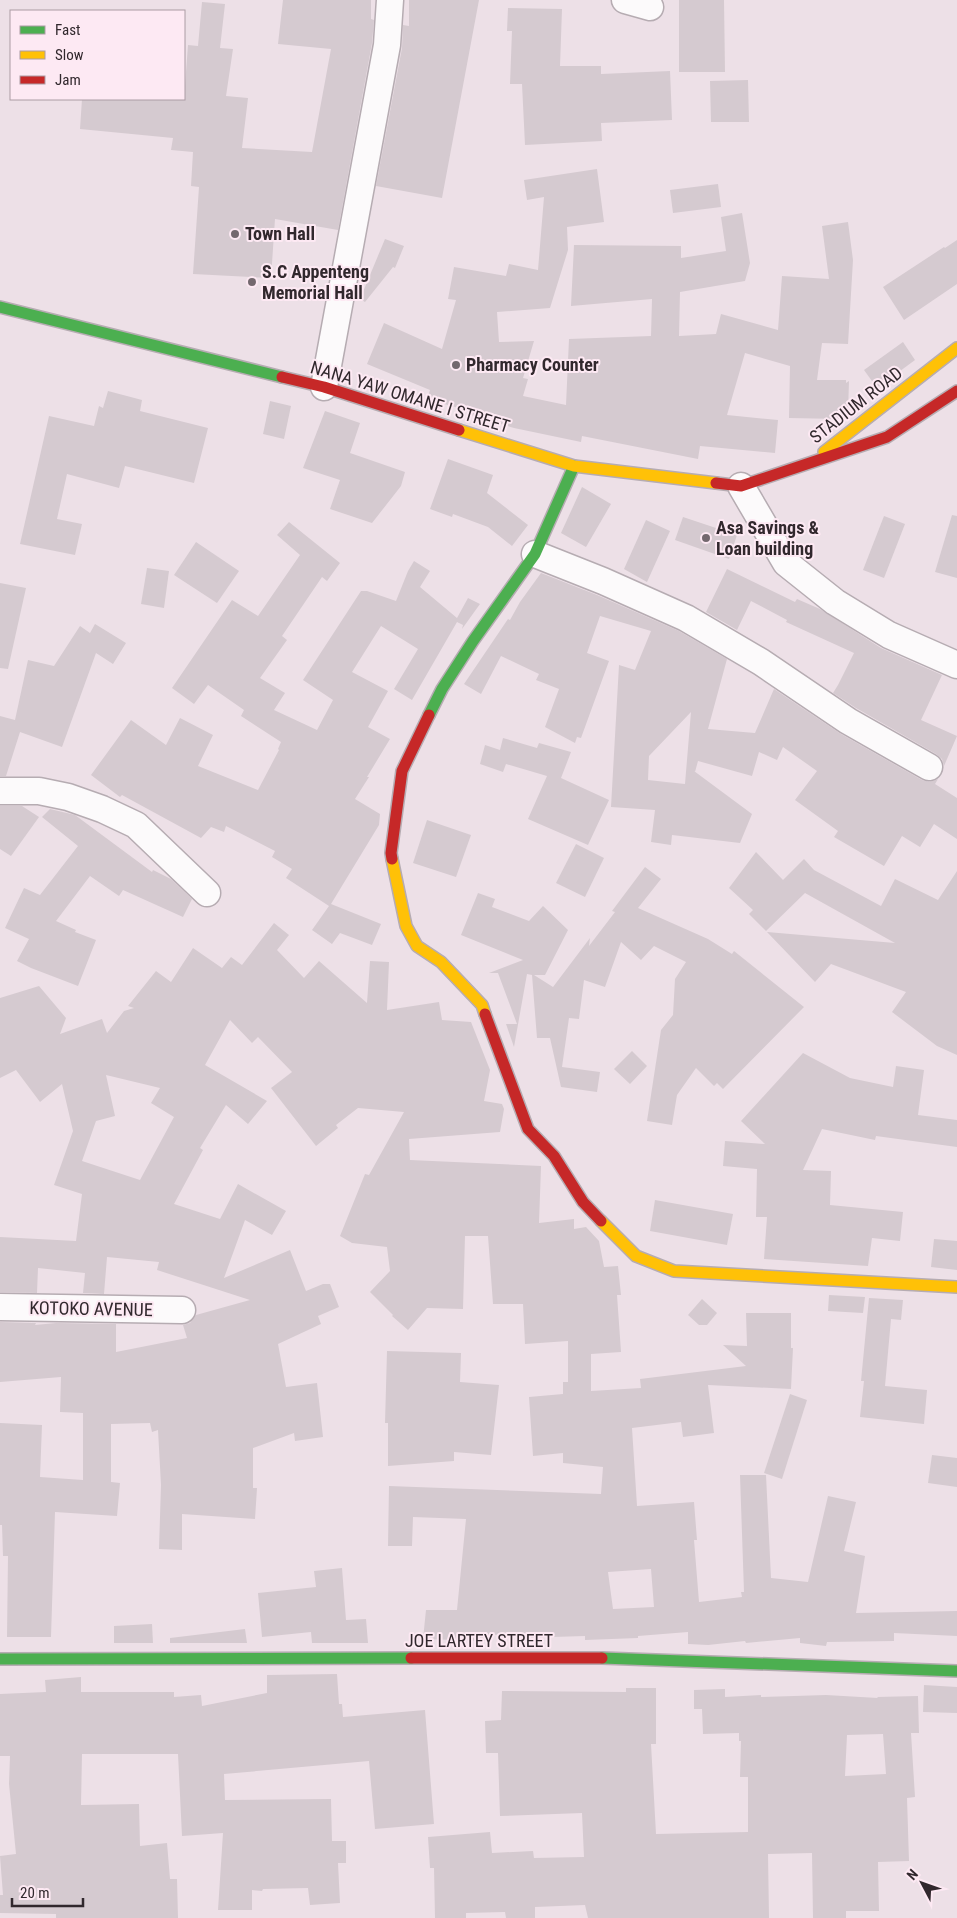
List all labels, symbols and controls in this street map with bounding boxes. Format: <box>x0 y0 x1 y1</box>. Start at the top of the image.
legend <box>10 10 185 100</box>
text: Fast <box>55 21 80 39</box>
text: Slow <box>55 46 84 64</box>
text: Jam <box>55 71 81 89</box>
place label: Town Hall <box>245 223 315 244</box>
marker: Town Hall <box>229 228 241 240</box>
place label: S.C Appenteng Memorial Hall <box>262 261 369 303</box>
marker: S.C Appenteng Memorial Hall <box>246 276 258 288</box>
place label: Pharmacy Counter <box>466 354 599 375</box>
street label: NANA YAW OMANE I STREET <box>308 356 512 437</box>
marker: Pharmacy Counter <box>450 359 462 371</box>
street label: STADIUM ROAD <box>805 362 906 447</box>
place label: Asa Savings & Loan building <box>716 517 819 559</box>
marker: Asa Savings & Loan building <box>700 532 712 544</box>
street label: KOTOKO AVENUE <box>29 1297 153 1320</box>
street label: JOE LARTEY STREET <box>405 1630 553 1651</box>
north arrow <box>897 1858 947 1908</box>
text: N <box>903 1866 921 1883</box>
scale bar <box>12 1876 84 1908</box>
text: 20 m <box>20 1884 50 1902</box>

